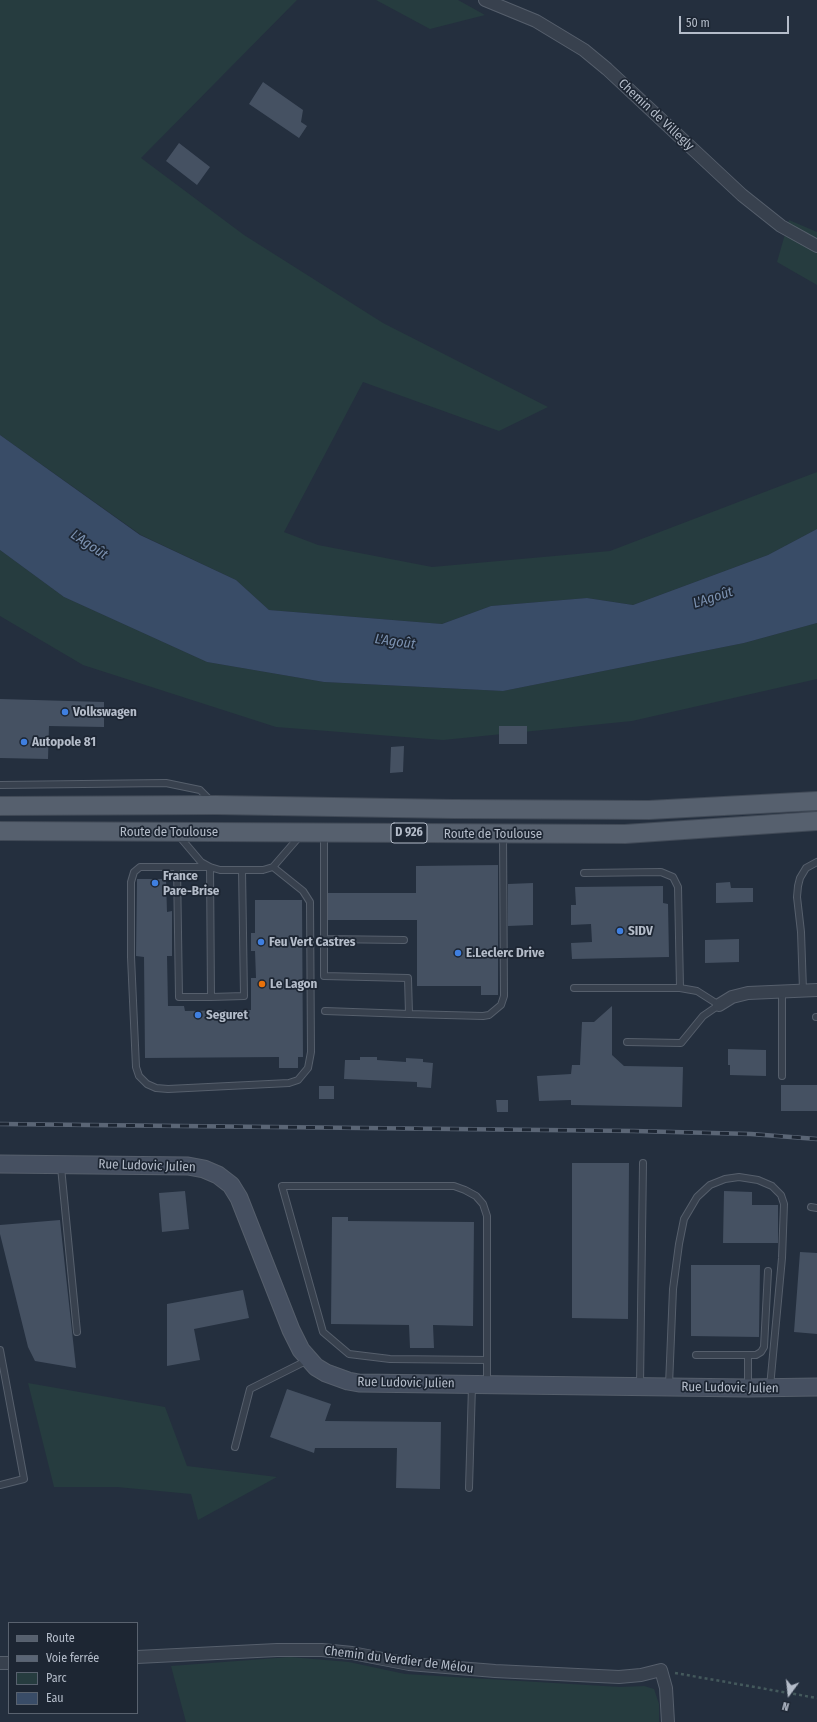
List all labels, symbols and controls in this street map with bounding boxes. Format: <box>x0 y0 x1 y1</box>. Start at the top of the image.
scale bar <box>681 8 791 34</box>
text: 50 m <box>686 16 710 30</box>
street label: Chemin de Villegly <box>615 76 697 154</box>
water label: L'Agoût <box>67 527 111 563</box>
water label: L'Agoût <box>691 584 735 612</box>
water label: L'Agoût <box>374 631 416 653</box>
place label: Volkswagen <box>73 704 137 720</box>
marker: Volkswagen <box>60 707 70 717</box>
place label: Autopole 81 <box>32 734 96 750</box>
marker: Autopole 81 <box>19 737 29 747</box>
road number: D 926 <box>391 823 427 843</box>
street label: Route de Toulouse <box>120 824 218 840</box>
street label: Route de Toulouse <box>444 826 542 842</box>
place label: France Pare-Brise <box>163 868 219 899</box>
marker: France Pare-Brise <box>150 878 160 888</box>
place label: SIDV <box>628 923 653 939</box>
marker: SIDV <box>615 926 625 936</box>
place label: Feu Vert Castres <box>269 934 355 950</box>
marker: Feu Vert Castres <box>256 937 266 947</box>
place label: E.Leclerc Drive <box>466 945 544 961</box>
marker: E.Leclerc Drive <box>453 948 463 958</box>
place label: Le Lagon <box>270 976 317 992</box>
marker: Le Lagon <box>257 979 267 989</box>
place label: Seguret <box>206 1007 248 1023</box>
marker: Seguret <box>193 1010 203 1020</box>
street label: Rue Ludovic Julien <box>98 1157 196 1175</box>
street label: Rue Ludovic Julien <box>357 1374 455 1392</box>
street label: Rue Ludovic Julien <box>681 1379 779 1397</box>
legend <box>8 1622 138 1714</box>
text: Route <box>46 1631 75 1645</box>
street label: Chemin du Verdier de Mélou <box>324 1643 474 1677</box>
text: Voie ferrée <box>46 1651 99 1665</box>
text: Parc <box>46 1671 67 1685</box>
north arrow <box>769 1674 809 1714</box>
text: Eau <box>46 1691 64 1705</box>
text: N <box>781 1699 791 1713</box>

